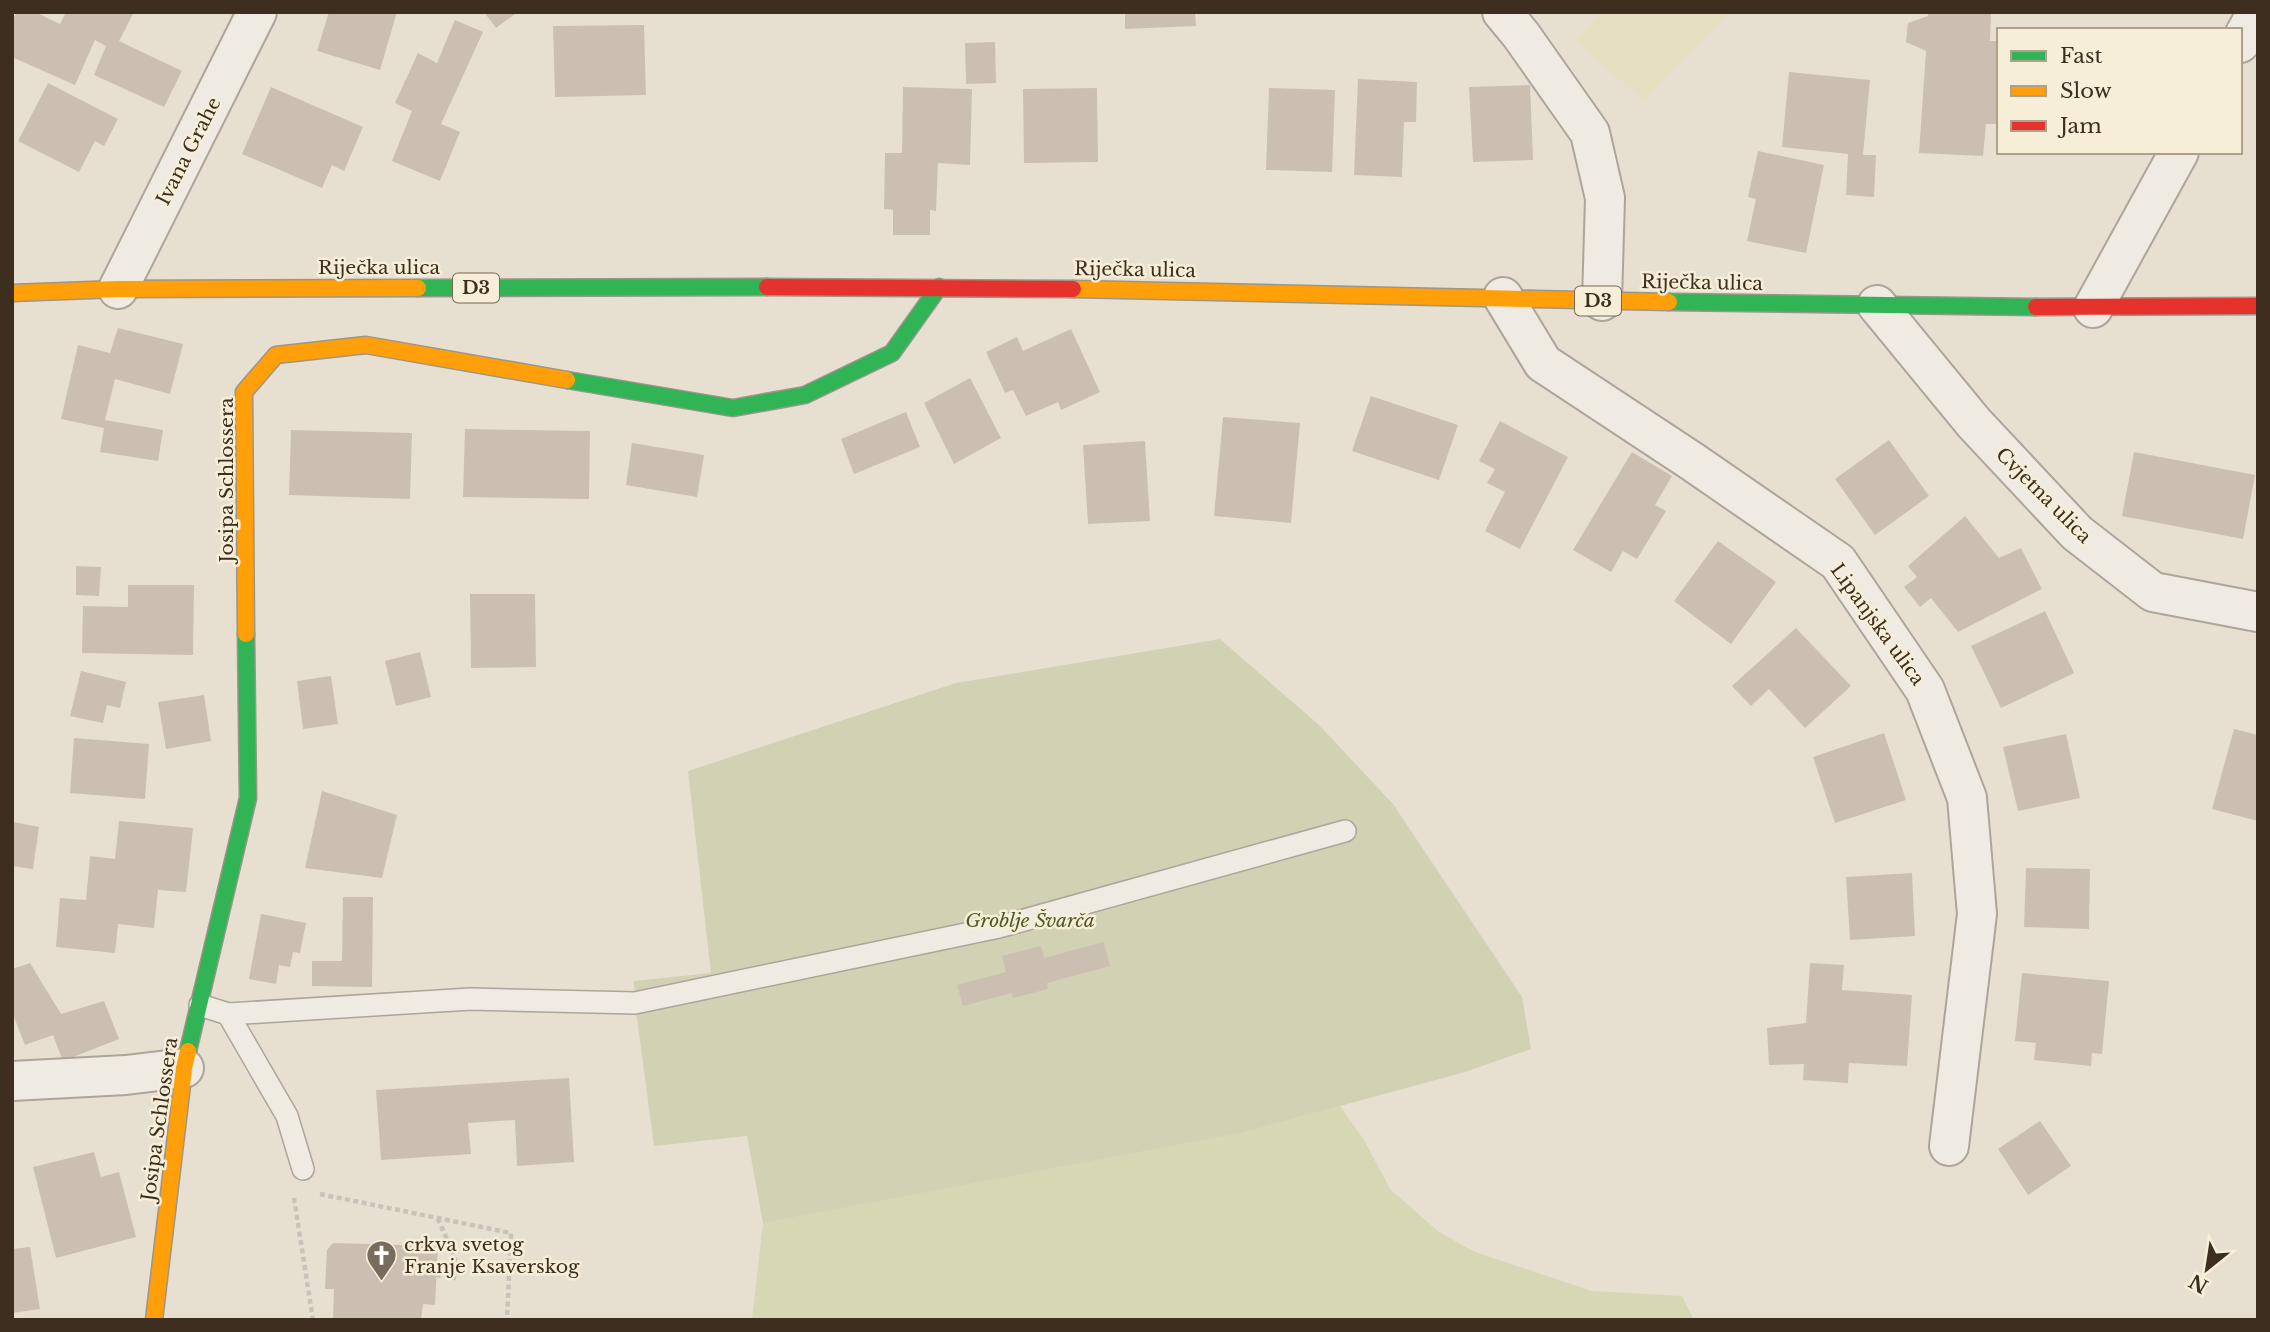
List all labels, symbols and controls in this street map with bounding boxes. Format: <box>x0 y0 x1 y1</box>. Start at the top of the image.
legend <box>1997 28 2242 154</box>
text: Fast <box>2060 43 2102 69</box>
text: Slow <box>2060 78 2112 104</box>
street label: Ivana Grahe <box>151 93 226 209</box>
text: Jam <box>2057 113 2102 139</box>
street label: Riječka ulica <box>318 256 440 279</box>
street label: Riječka ulica <box>1074 257 1197 282</box>
street label: Riječka ulica <box>1641 270 1764 295</box>
road number: D3 <box>453 274 499 302</box>
road number: D3 <box>1575 286 1621 316</box>
street label: Josipa Schlossera <box>215 397 238 566</box>
street label: Cvjetna ulica <box>1991 443 2097 548</box>
street label: Lipanjska ulica <box>1826 559 1930 690</box>
park label: Groblje Švarča <box>965 909 1095 932</box>
street label: Josipa Schlossera <box>136 1035 182 1205</box>
place label: crkva svetog Franje Ksaverskog <box>404 1233 580 1278</box>
north arrow <box>2172 1234 2242 1304</box>
church icon: crkva svetog Franje Ksaverskog <box>364 1238 398 1282</box>
text: N <box>2185 1269 2212 1298</box>

